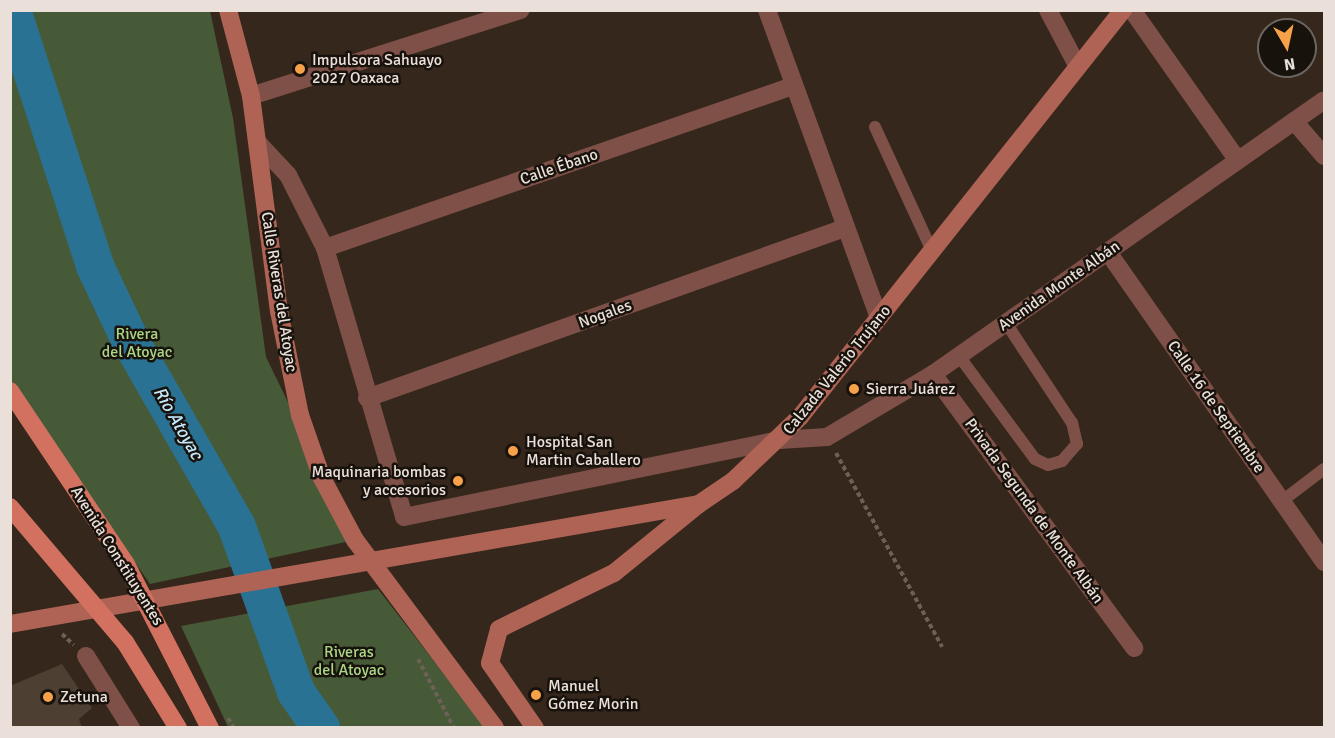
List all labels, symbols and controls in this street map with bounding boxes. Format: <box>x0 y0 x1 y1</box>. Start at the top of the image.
north arrow <box>1257 18 1317 78</box>
place label: Impulsora Sahuayo 2027 Oaxaca <box>312 50 442 88</box>
text: N <box>1282 53 1297 75</box>
marker: Impulsora Sahuayo 2027 Oaxaca <box>293 62 307 76</box>
street label: Calle Ébano <box>518 145 600 189</box>
street label: Calle Riveras del Atoyac <box>257 210 301 374</box>
street label: Avenida Monte Albán <box>994 237 1124 335</box>
street label: Nogales <box>576 296 634 332</box>
street label: Calzada Valerio Trujano <box>779 301 895 439</box>
park label: Rivera del Atoyac <box>102 324 172 362</box>
street label: Calle 16 de Septiembre <box>1163 337 1269 477</box>
place label: Sierra Juárez <box>866 379 955 399</box>
marker: Sierra Juárez <box>847 382 861 396</box>
water label: Río Atoyac <box>148 383 208 463</box>
street label: Privada Segunda de Monte Albán <box>960 415 1108 607</box>
place label: Hospital San Martin Caballero <box>526 432 641 470</box>
marker: Hospital San Martin Caballero <box>504 442 522 460</box>
place label: Maquinaria bombas y accesorios <box>312 462 446 500</box>
marker: Maquinaria bombas y accesorios <box>451 474 465 488</box>
street label: Avenida Constituyentes <box>66 483 168 629</box>
park label: Riveras del Atoyac <box>314 642 384 680</box>
place label: Manuel Gómez Morin <box>548 676 638 714</box>
place label: Zetuna <box>60 687 108 707</box>
marker: Manuel Gómez Morin <box>529 688 543 702</box>
marker: Zetuna <box>41 690 55 704</box>

